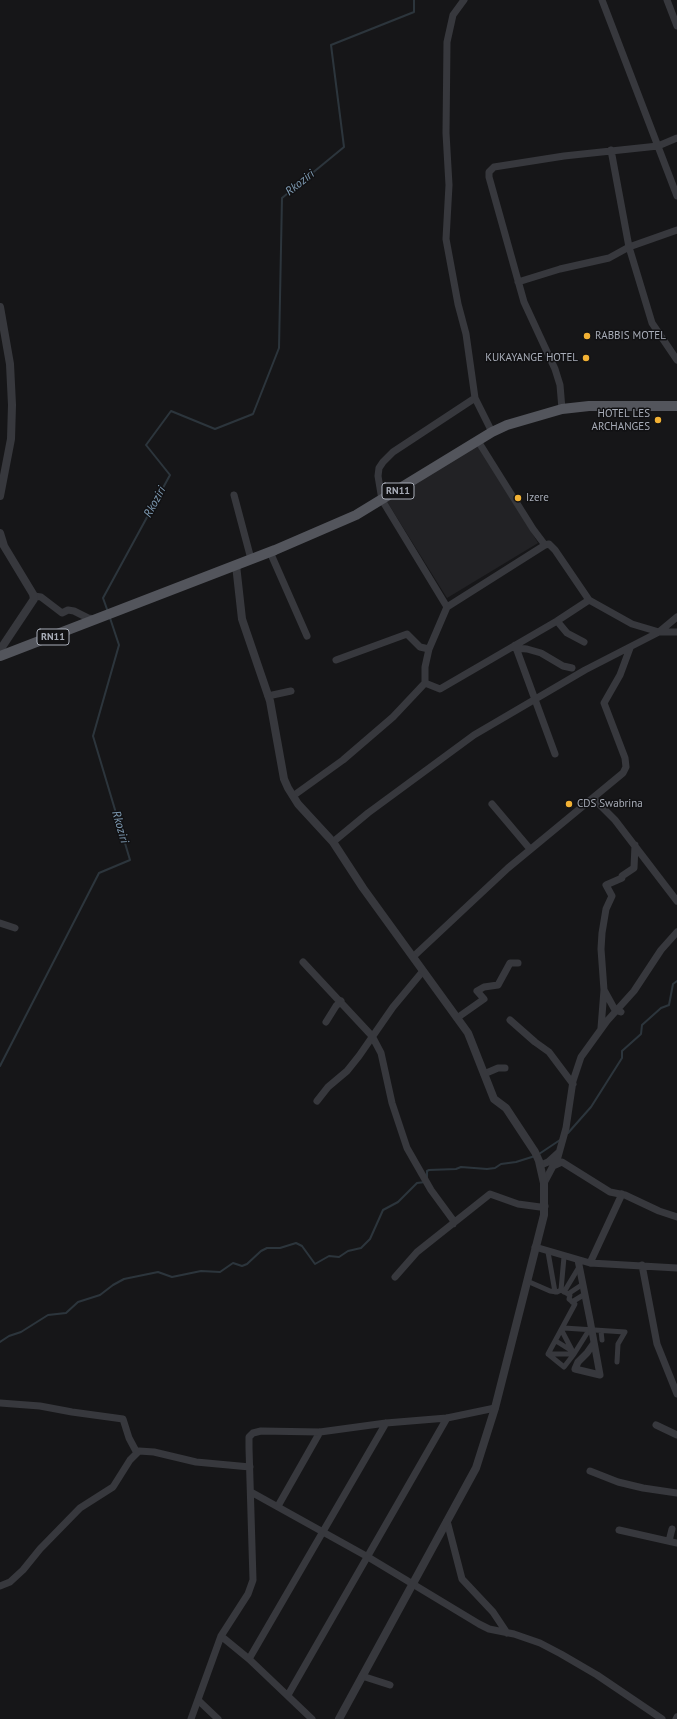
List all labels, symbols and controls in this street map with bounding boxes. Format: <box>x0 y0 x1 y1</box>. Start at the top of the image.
water label: Rkoziri <box>283 167 317 199</box>
place label: RABBIS MOTEL <box>595 329 666 343</box>
marker: RABBIS MOTEL <box>582 331 592 341</box>
place label: KUKAYANGE HOTEL <box>485 351 578 365</box>
marker: KUKAYANGE HOTEL <box>581 353 591 363</box>
place label: HOTEL LES ARCHANGES <box>592 407 650 433</box>
marker: HOTEL LES ARCHANGES <box>653 415 663 425</box>
road number: RN11 <box>382 483 414 499</box>
water label: Rkoziri <box>141 484 169 520</box>
place label: Izere <box>526 491 549 505</box>
marker: Izere <box>513 493 523 503</box>
road number: RN11 <box>37 629 69 645</box>
place label: CDS Swabrina <box>577 797 643 811</box>
marker: CDS Swabrina <box>564 799 574 809</box>
water label: Rkoziri <box>109 809 131 845</box>

